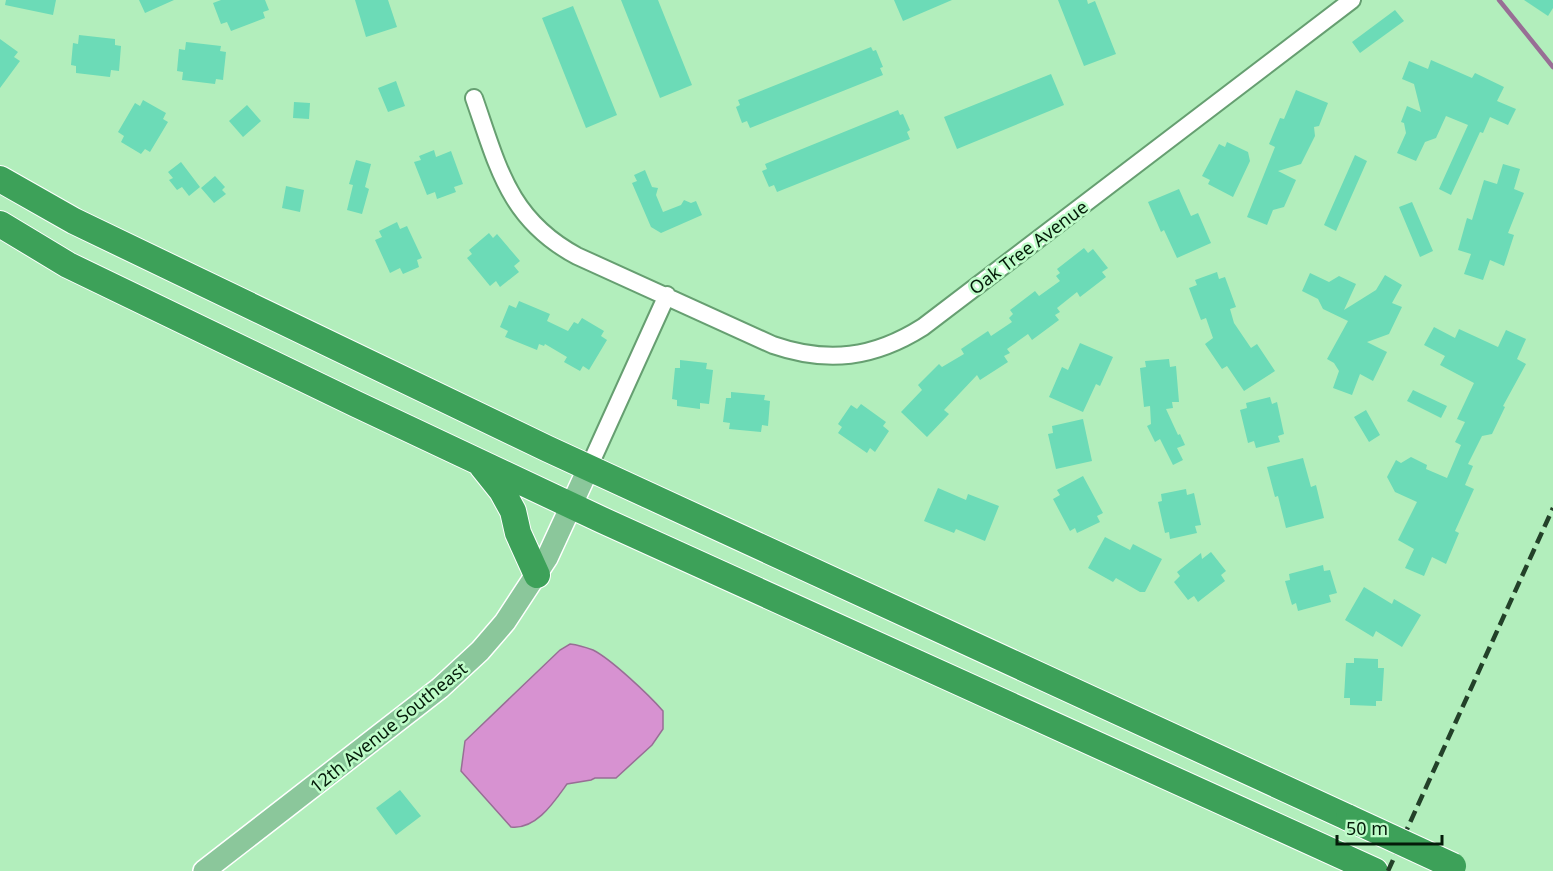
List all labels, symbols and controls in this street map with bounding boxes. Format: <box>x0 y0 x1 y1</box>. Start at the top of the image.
street label: Oak Tree Avenue <box>964 194 1092 300</box>
street label: 12th Avenue Southeast <box>304 656 472 798</box>
scale bar <box>1337 808 1442 846</box>
text: 50 m <box>1346 816 1388 840</box>

